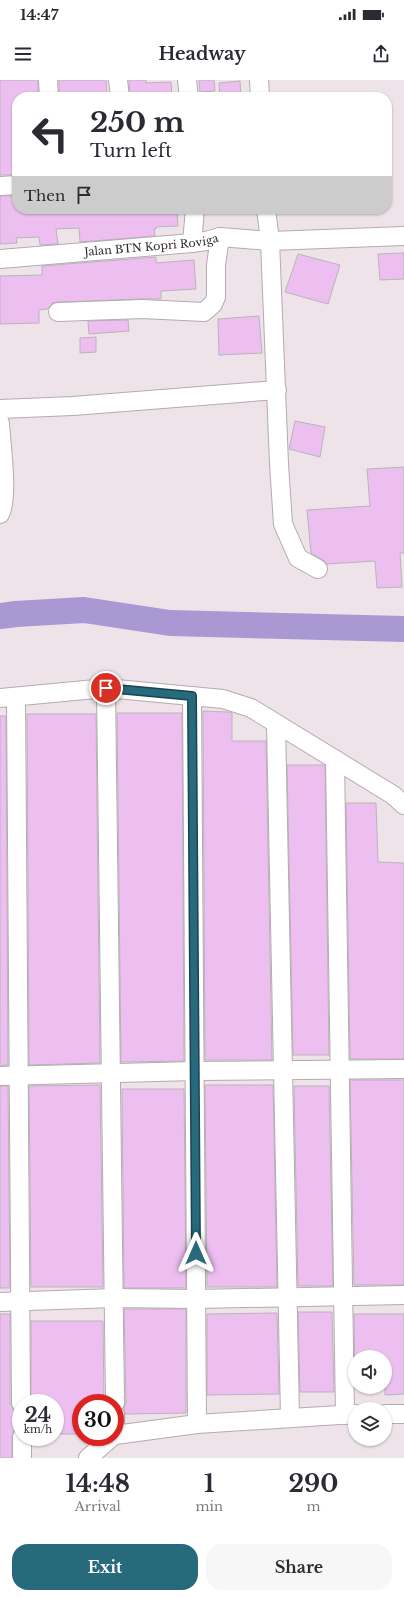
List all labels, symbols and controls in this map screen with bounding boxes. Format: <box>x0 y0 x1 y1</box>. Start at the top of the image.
text: 14:47 <box>20 5 58 24</box>
icon: menu <box>12 43 34 65</box>
text: Headway <box>158 43 246 65</box>
icon: share <box>370 43 392 65</box>
text: 250 m <box>90 105 184 140</box>
icon: left <box>24 108 76 160</box>
text: Turn left <box>90 140 172 162</box>
icon: arrive <box>73 184 95 206</box>
text: Then <box>24 186 65 205</box>
street label: Jalan BTN Kopri Roviga <box>82 231 221 259</box>
pin <box>89 671 123 705</box>
icon: arrive <box>95 677 117 699</box>
position arrow <box>175 1232 217 1274</box>
map controls <box>348 1350 392 1446</box>
button: sound <box>348 1350 392 1394</box>
speed limit sign: 30 <box>72 1394 124 1446</box>
button: layers <box>348 1402 392 1446</box>
text: 24 <box>25 1403 51 1427</box>
text: km/h <box>24 1423 52 1436</box>
text: 14:48 <box>66 1469 130 1498</box>
text: 1 <box>204 1469 214 1498</box>
text: 290 <box>288 1469 338 1498</box>
text: Arrival <box>75 1498 121 1515</box>
text: min <box>196 1498 223 1515</box>
text: m <box>306 1498 320 1515</box>
button: Exit <box>12 1544 198 1590</box>
button: Share <box>206 1544 392 1590</box>

